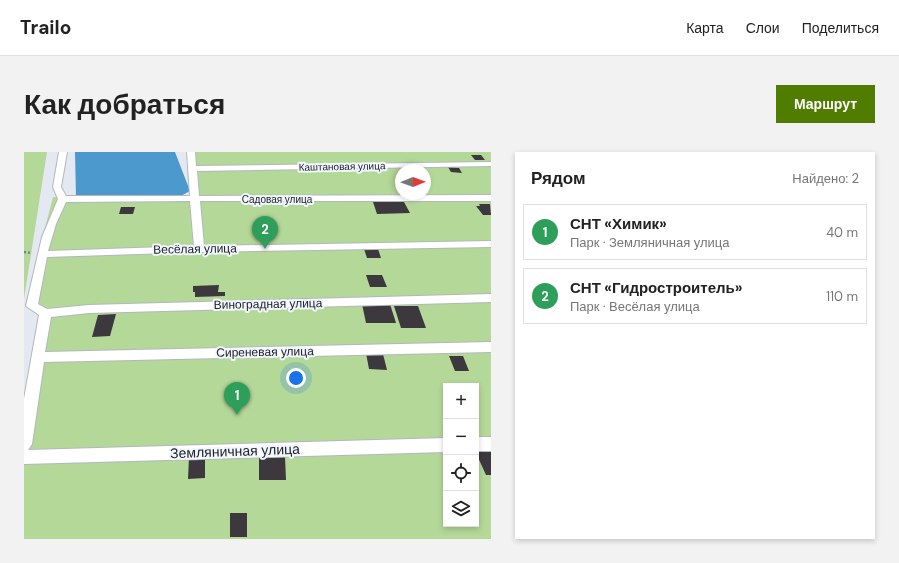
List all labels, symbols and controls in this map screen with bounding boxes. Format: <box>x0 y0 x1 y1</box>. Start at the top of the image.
text: Trailo <box>20 15 71 40</box>
text: Карта <box>686 19 724 37</box>
text: Слои <box>746 19 780 37</box>
text: Поделиться <box>802 19 879 37</box>
button: Маршрут <box>776 85 875 123</box>
text: Как добраться <box>24 86 225 123</box>
street label: Каштановая улица <box>298 159 386 174</box>
north arrow <box>395 164 431 200</box>
text: Рядом <box>531 167 586 189</box>
text: Найдено: 2 <box>792 170 859 187</box>
street label: Садовая улица <box>242 193 313 206</box>
text: СНТ «Химик» <box>570 214 667 234</box>
pin: 2 <box>252 216 278 249</box>
text: 1 <box>543 224 547 241</box>
text: 40 m <box>826 224 858 241</box>
text: Парк · Земляничная улица <box>570 234 729 251</box>
street label: Весёлая улица <box>153 240 237 258</box>
text: СНТ «Гидростроитель» <box>570 278 742 298</box>
text: 2 <box>541 288 549 305</box>
text: 110 m <box>826 288 858 305</box>
street label: Виноградная улица <box>214 295 323 313</box>
text: Парк · Весёлая улица <box>570 298 700 315</box>
street label: Сиреневая улица <box>216 343 314 361</box>
your location <box>286 368 306 388</box>
pin: 1 <box>224 382 250 415</box>
map controls <box>443 383 479 527</box>
button: + <box>443 383 479 419</box>
button: − <box>443 419 479 455</box>
street label: Земляничная улица <box>170 440 300 462</box>
button: locate <box>443 455 479 491</box>
button: layers <box>443 491 479 527</box>

